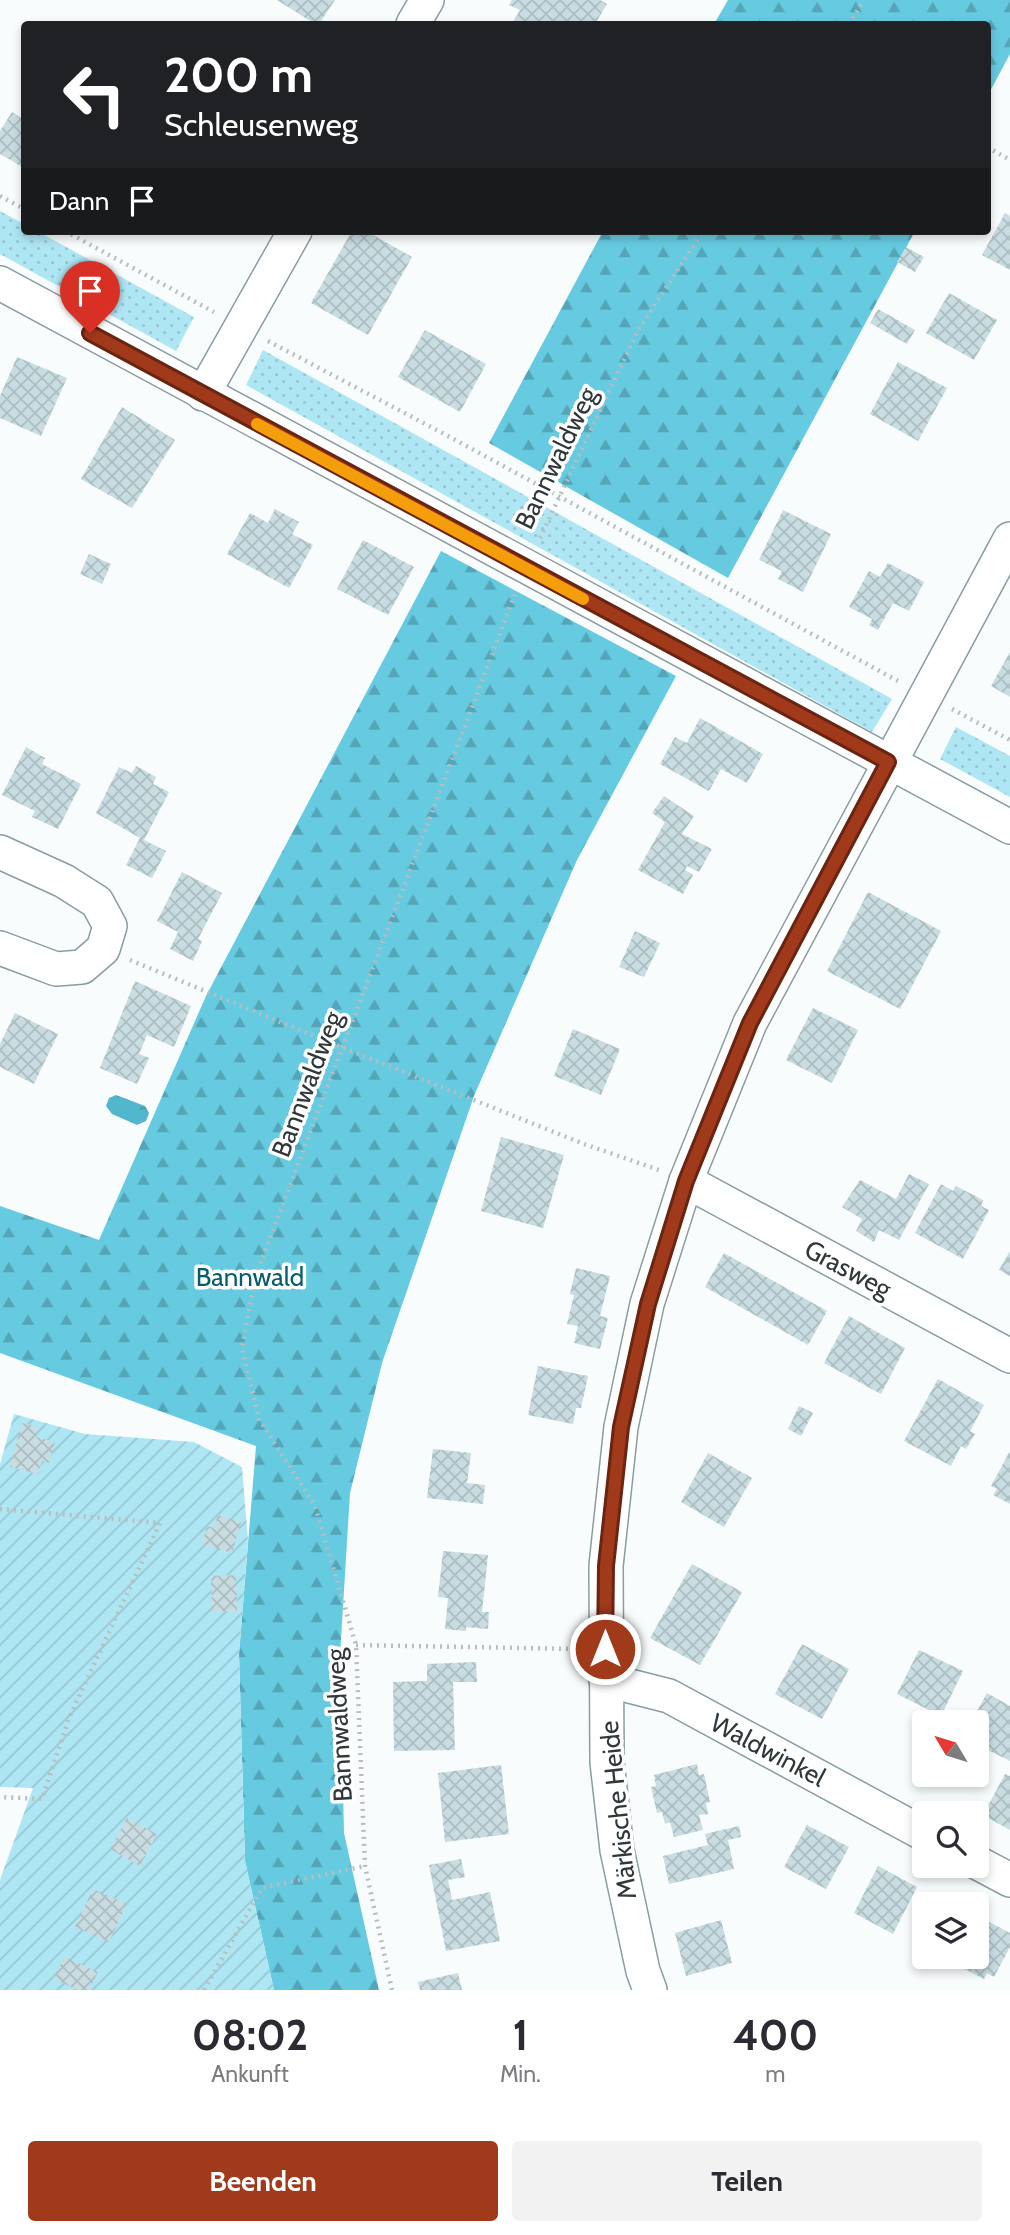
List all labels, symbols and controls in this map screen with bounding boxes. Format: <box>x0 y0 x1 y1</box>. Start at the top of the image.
text: 200 m <box>164 45 313 104</box>
icon: left <box>49 49 140 140</box>
text: Schleusenweg <box>164 105 358 144</box>
icon: arrive <box>123 182 161 220</box>
text: Dann <box>49 185 109 217</box>
pin <box>60 261 120 333</box>
icon: arrive <box>71 272 109 310</box>
street label: Bannwaldweg <box>508 381 604 534</box>
street label: Bannwaldweg <box>265 1006 350 1161</box>
street label: Grasweg <box>799 1233 898 1306</box>
park label: Bannwald <box>196 1261 304 1293</box>
position arrow <box>568 1612 642 1686</box>
street label: Bannwaldweg <box>319 1646 359 1802</box>
street label: Waldwinkel <box>705 1706 831 1794</box>
north arrow <box>912 1710 989 1787</box>
map controls <box>912 1710 989 1969</box>
street label: Märkische Heide <box>593 1719 643 1901</box>
button: search <box>912 1801 989 1878</box>
button: layers <box>912 1892 989 1969</box>
text: 08:02 <box>192 2009 308 2061</box>
text: 1 <box>513 2009 528 2061</box>
text: 400 <box>733 2009 818 2061</box>
text: Ankunft <box>211 2060 289 2088</box>
text: Min. <box>500 2060 541 2088</box>
text: m <box>765 2060 786 2088</box>
button: Beenden <box>28 2141 498 2221</box>
button: Teilen <box>512 2141 982 2221</box>

